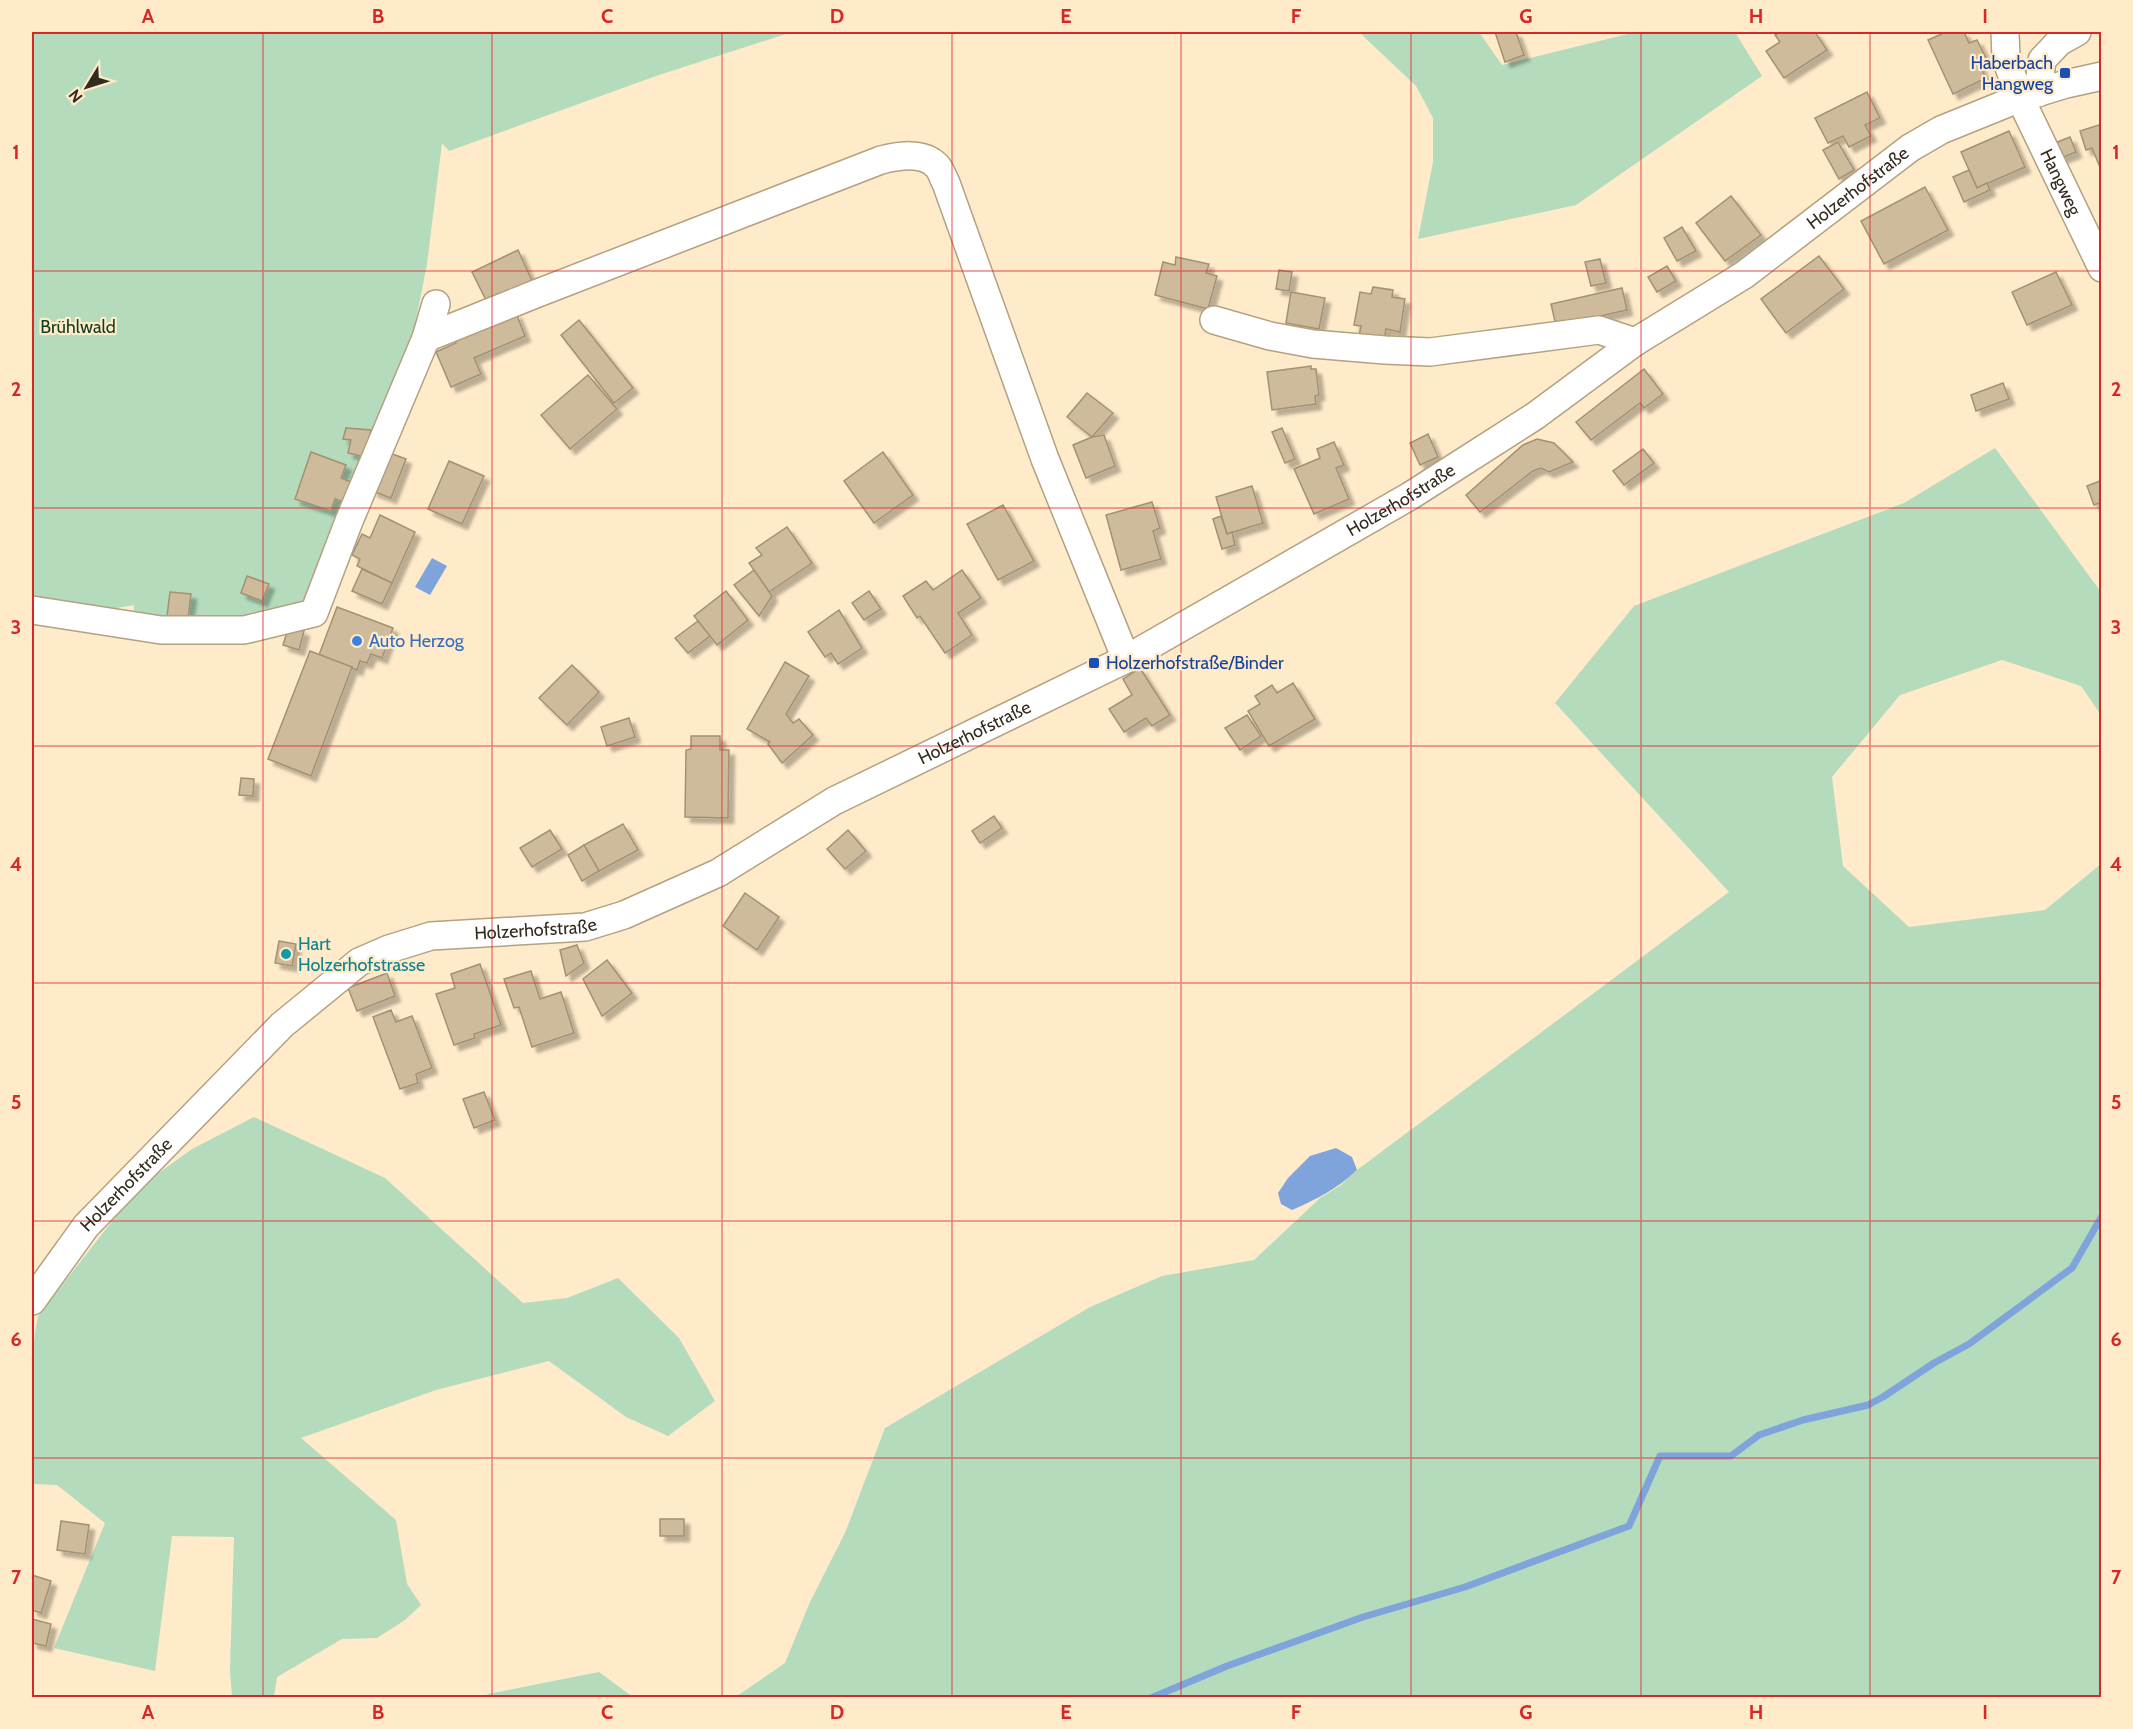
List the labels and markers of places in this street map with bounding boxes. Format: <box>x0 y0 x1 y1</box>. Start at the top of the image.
place label: Haberbach Hangweg <box>1970 52 2054 95</box>
marker: Haberbach Hangweg <box>2058 66 2072 80</box>
place label: Auto Herzog <box>369 630 465 652</box>
marker: Auto Herzog <box>350 634 364 648</box>
place label: Holzerhofstraße/Binder <box>1106 652 1284 674</box>
marker: Holzerhofstraße/Binder <box>1087 656 1101 670</box>
place label: Hart Holzerhofstrasse <box>298 933 425 976</box>
marker: Hart Holzerhofstrasse <box>279 947 293 961</box>

